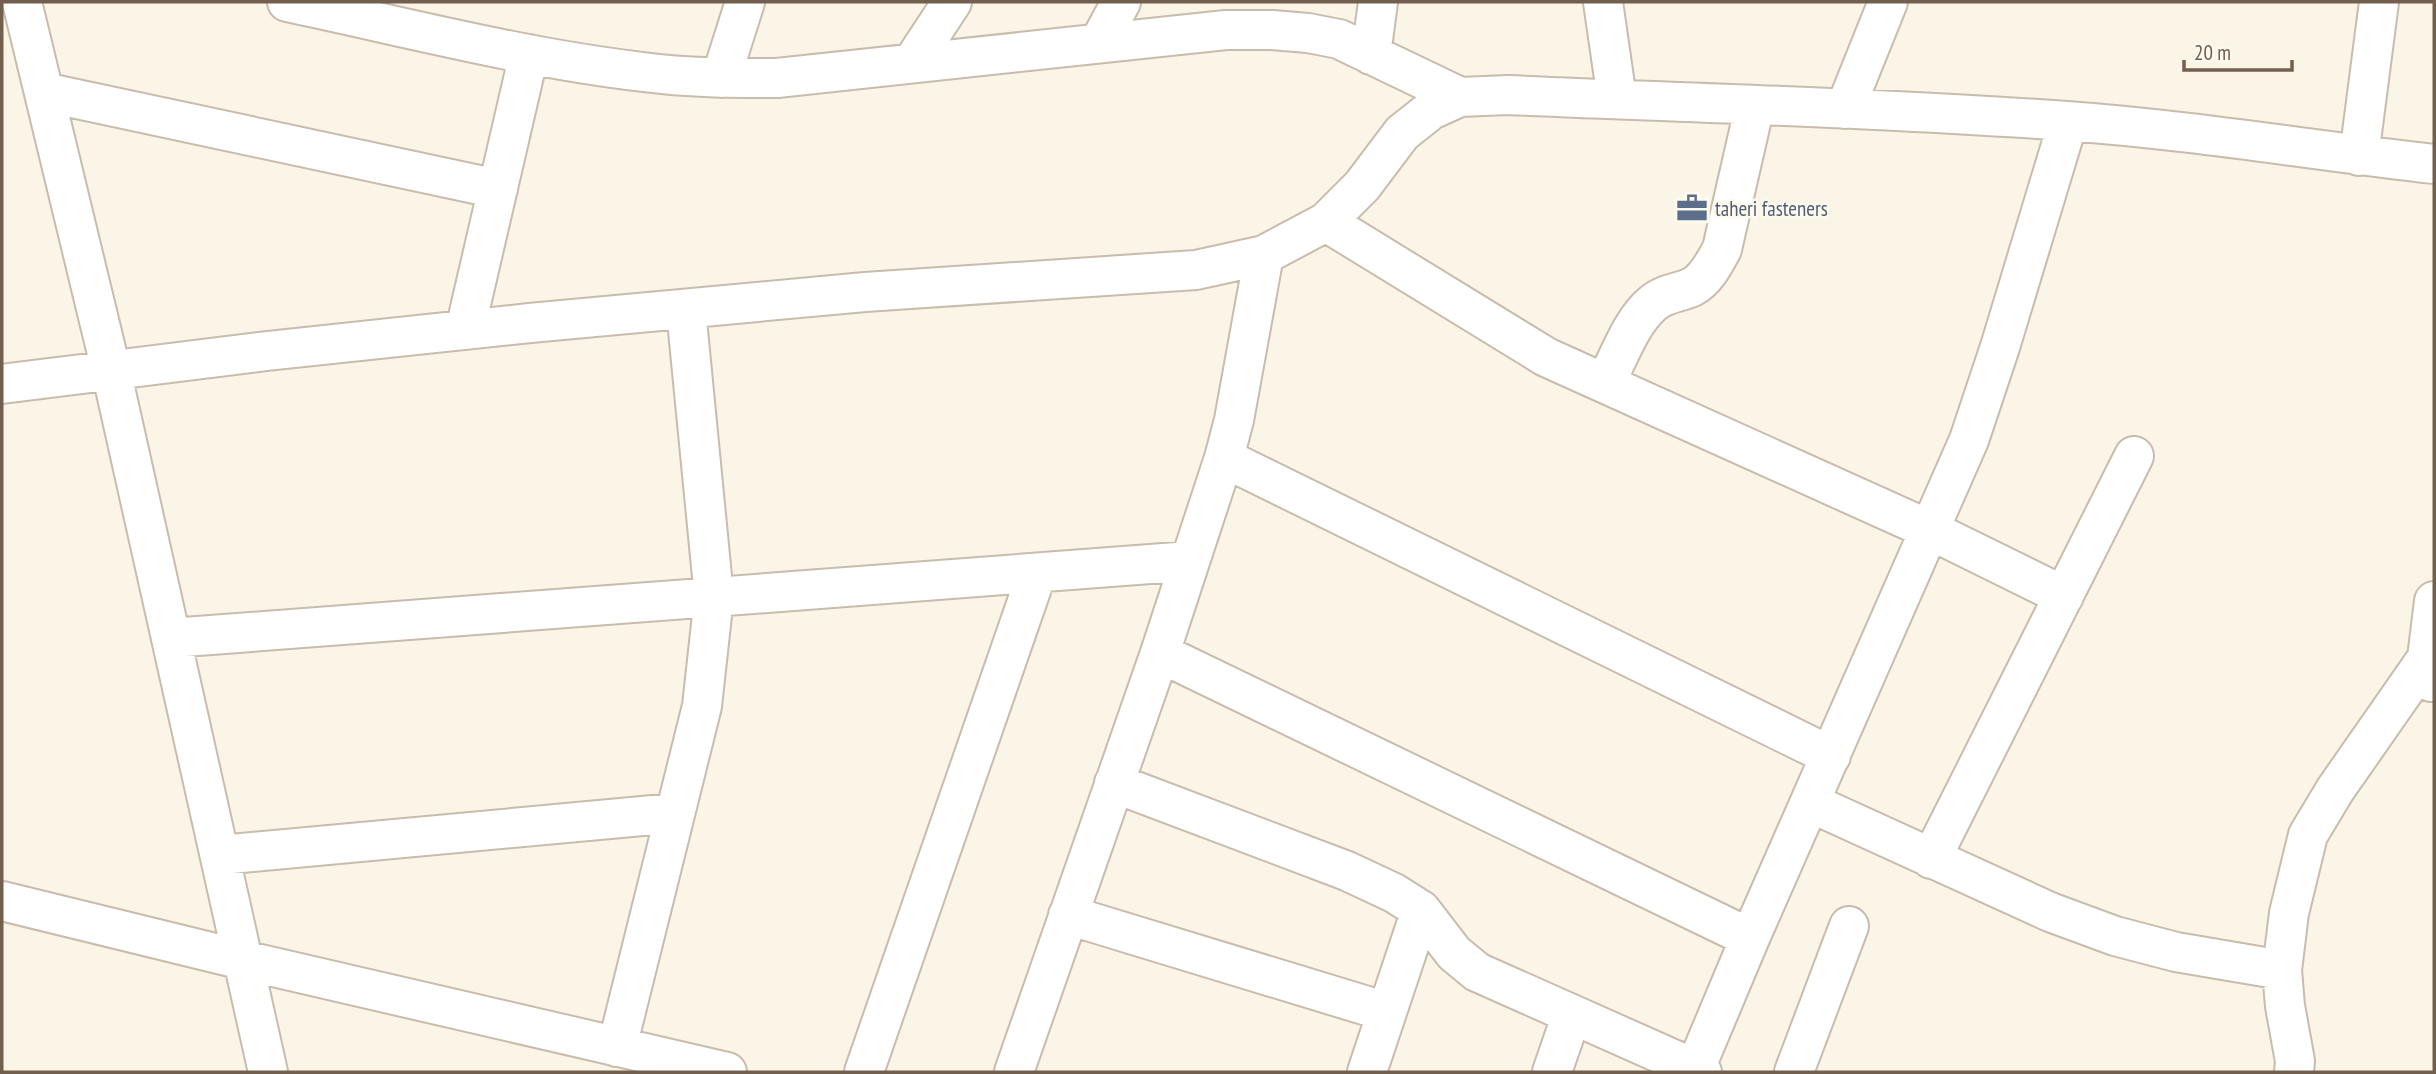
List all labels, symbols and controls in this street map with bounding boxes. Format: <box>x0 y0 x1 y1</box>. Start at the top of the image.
scale bar <box>2184 28 2292 72</box>
text: 20 m <box>2194 39 2231 66</box>
office icon: taheri fasteners <box>1675 191 1709 225</box>
place label: taheri fasteners <box>1715 195 1828 222</box>

